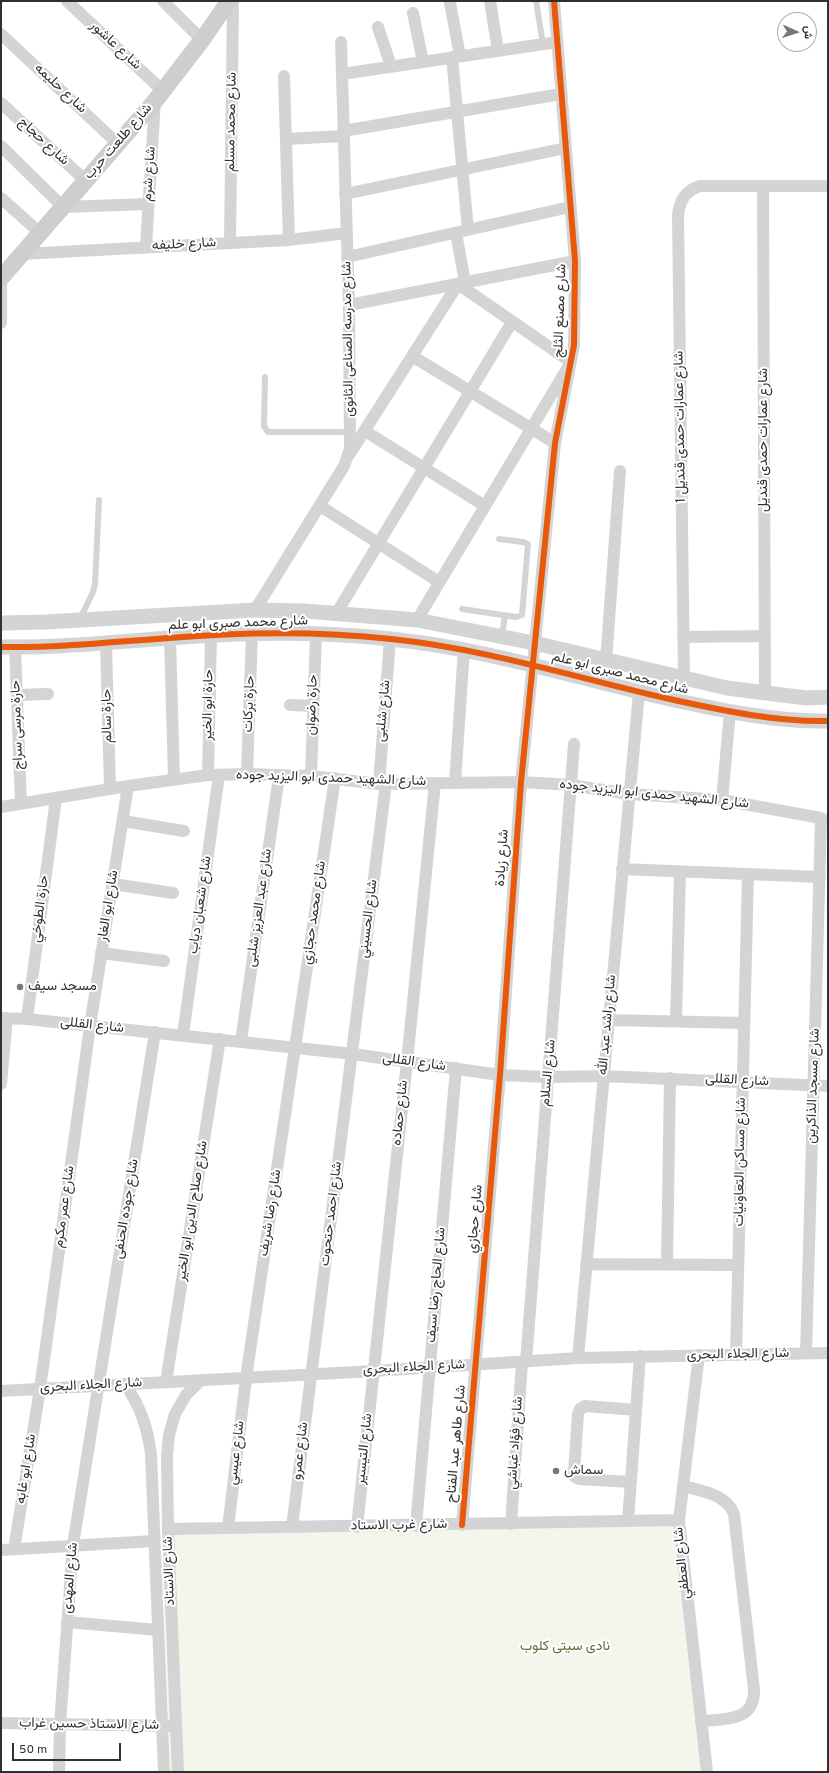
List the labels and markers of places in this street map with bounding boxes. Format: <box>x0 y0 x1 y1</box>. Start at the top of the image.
place label: مسجد سيف <box>28 979 97 995</box>
marker: مسجد سيف <box>15 982 25 992</box>
place label: سماش <box>564 1463 603 1479</box>
marker: سماش <box>551 1466 561 1476</box>

